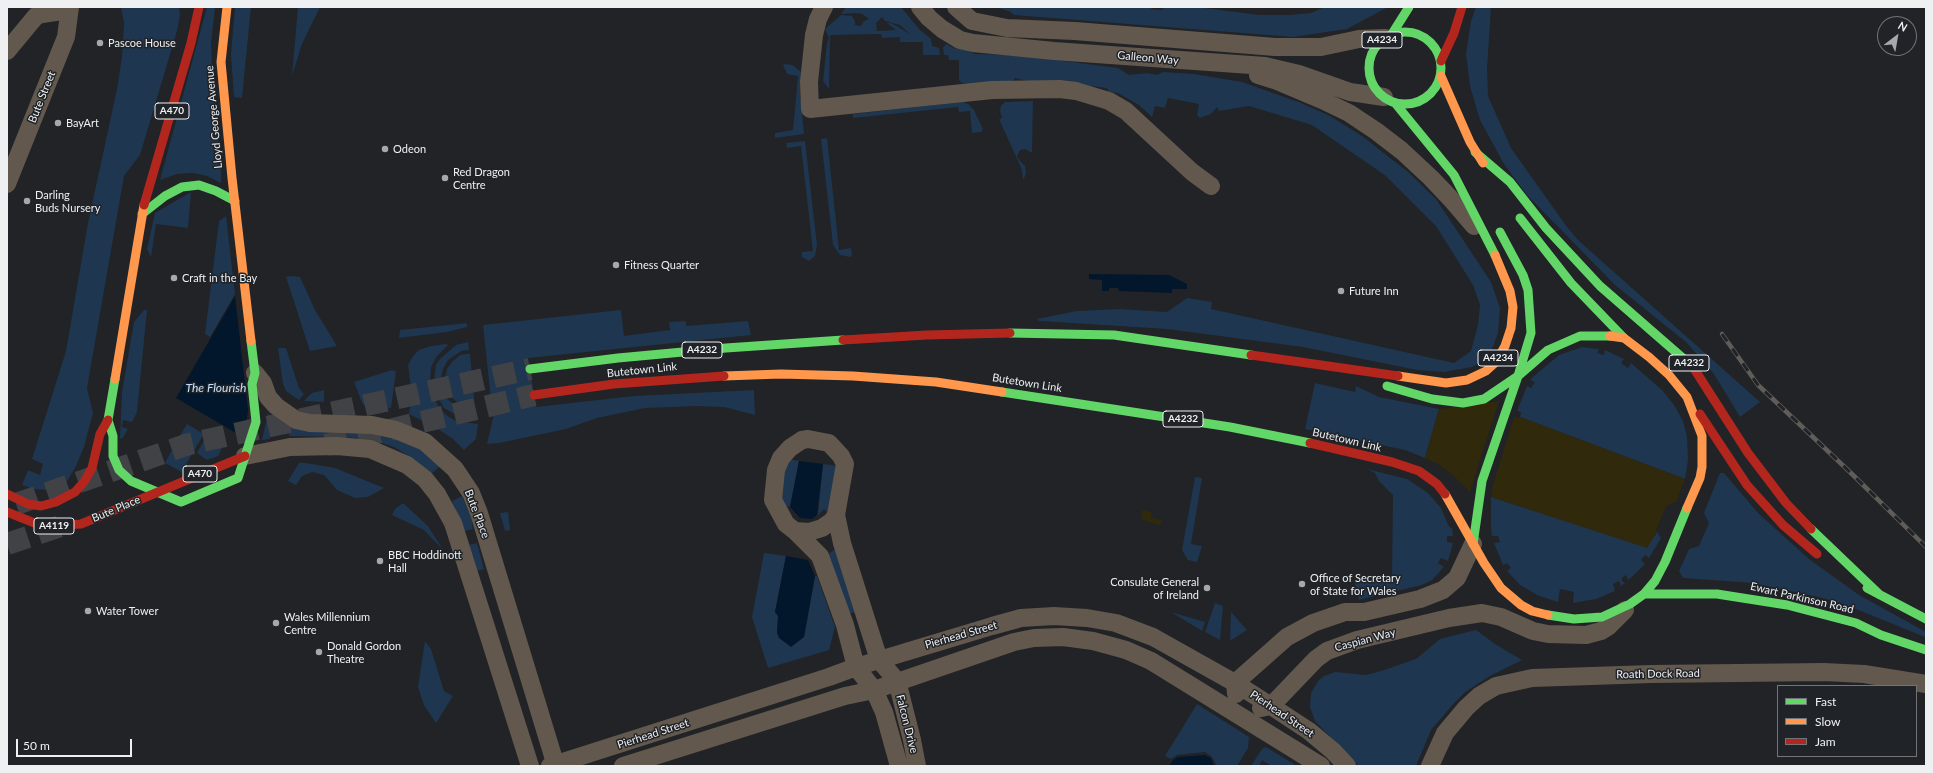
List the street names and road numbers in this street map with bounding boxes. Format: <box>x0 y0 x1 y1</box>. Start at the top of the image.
road number: A4234 <box>1362 32 1402 48</box>
street label: Galleon Way <box>1117 49 1179 67</box>
street label: Lloyd George Avenue <box>203 65 225 169</box>
street label: Bute Street <box>26 69 58 125</box>
road number: A470 <box>155 103 189 119</box>
road number: A4232 <box>682 342 722 358</box>
road number: A4234 <box>1478 350 1518 366</box>
road number: A4232 <box>1669 355 1709 371</box>
street label: Butetown Link <box>606 360 678 380</box>
street label: Butetown Link <box>991 371 1063 395</box>
road number: A4232 <box>1163 411 1203 427</box>
street label: Butetown Link <box>1311 426 1383 454</box>
road number: A470 <box>183 466 217 482</box>
street label: Bute Place <box>462 488 492 540</box>
street label: Bute Place <box>90 493 142 525</box>
road number: A4119 <box>34 518 74 534</box>
street label: Ewart Parkinson Road <box>1749 580 1855 616</box>
street label: Pierhead Street <box>923 618 999 652</box>
street label: Caspian Way <box>1333 626 1397 654</box>
street label: Roath Dock Road <box>1616 667 1700 681</box>
street label: Pierhead Street <box>1247 688 1317 740</box>
street label: Falcon Drive <box>893 693 921 755</box>
street label: Pierhead Street <box>616 716 690 752</box>

